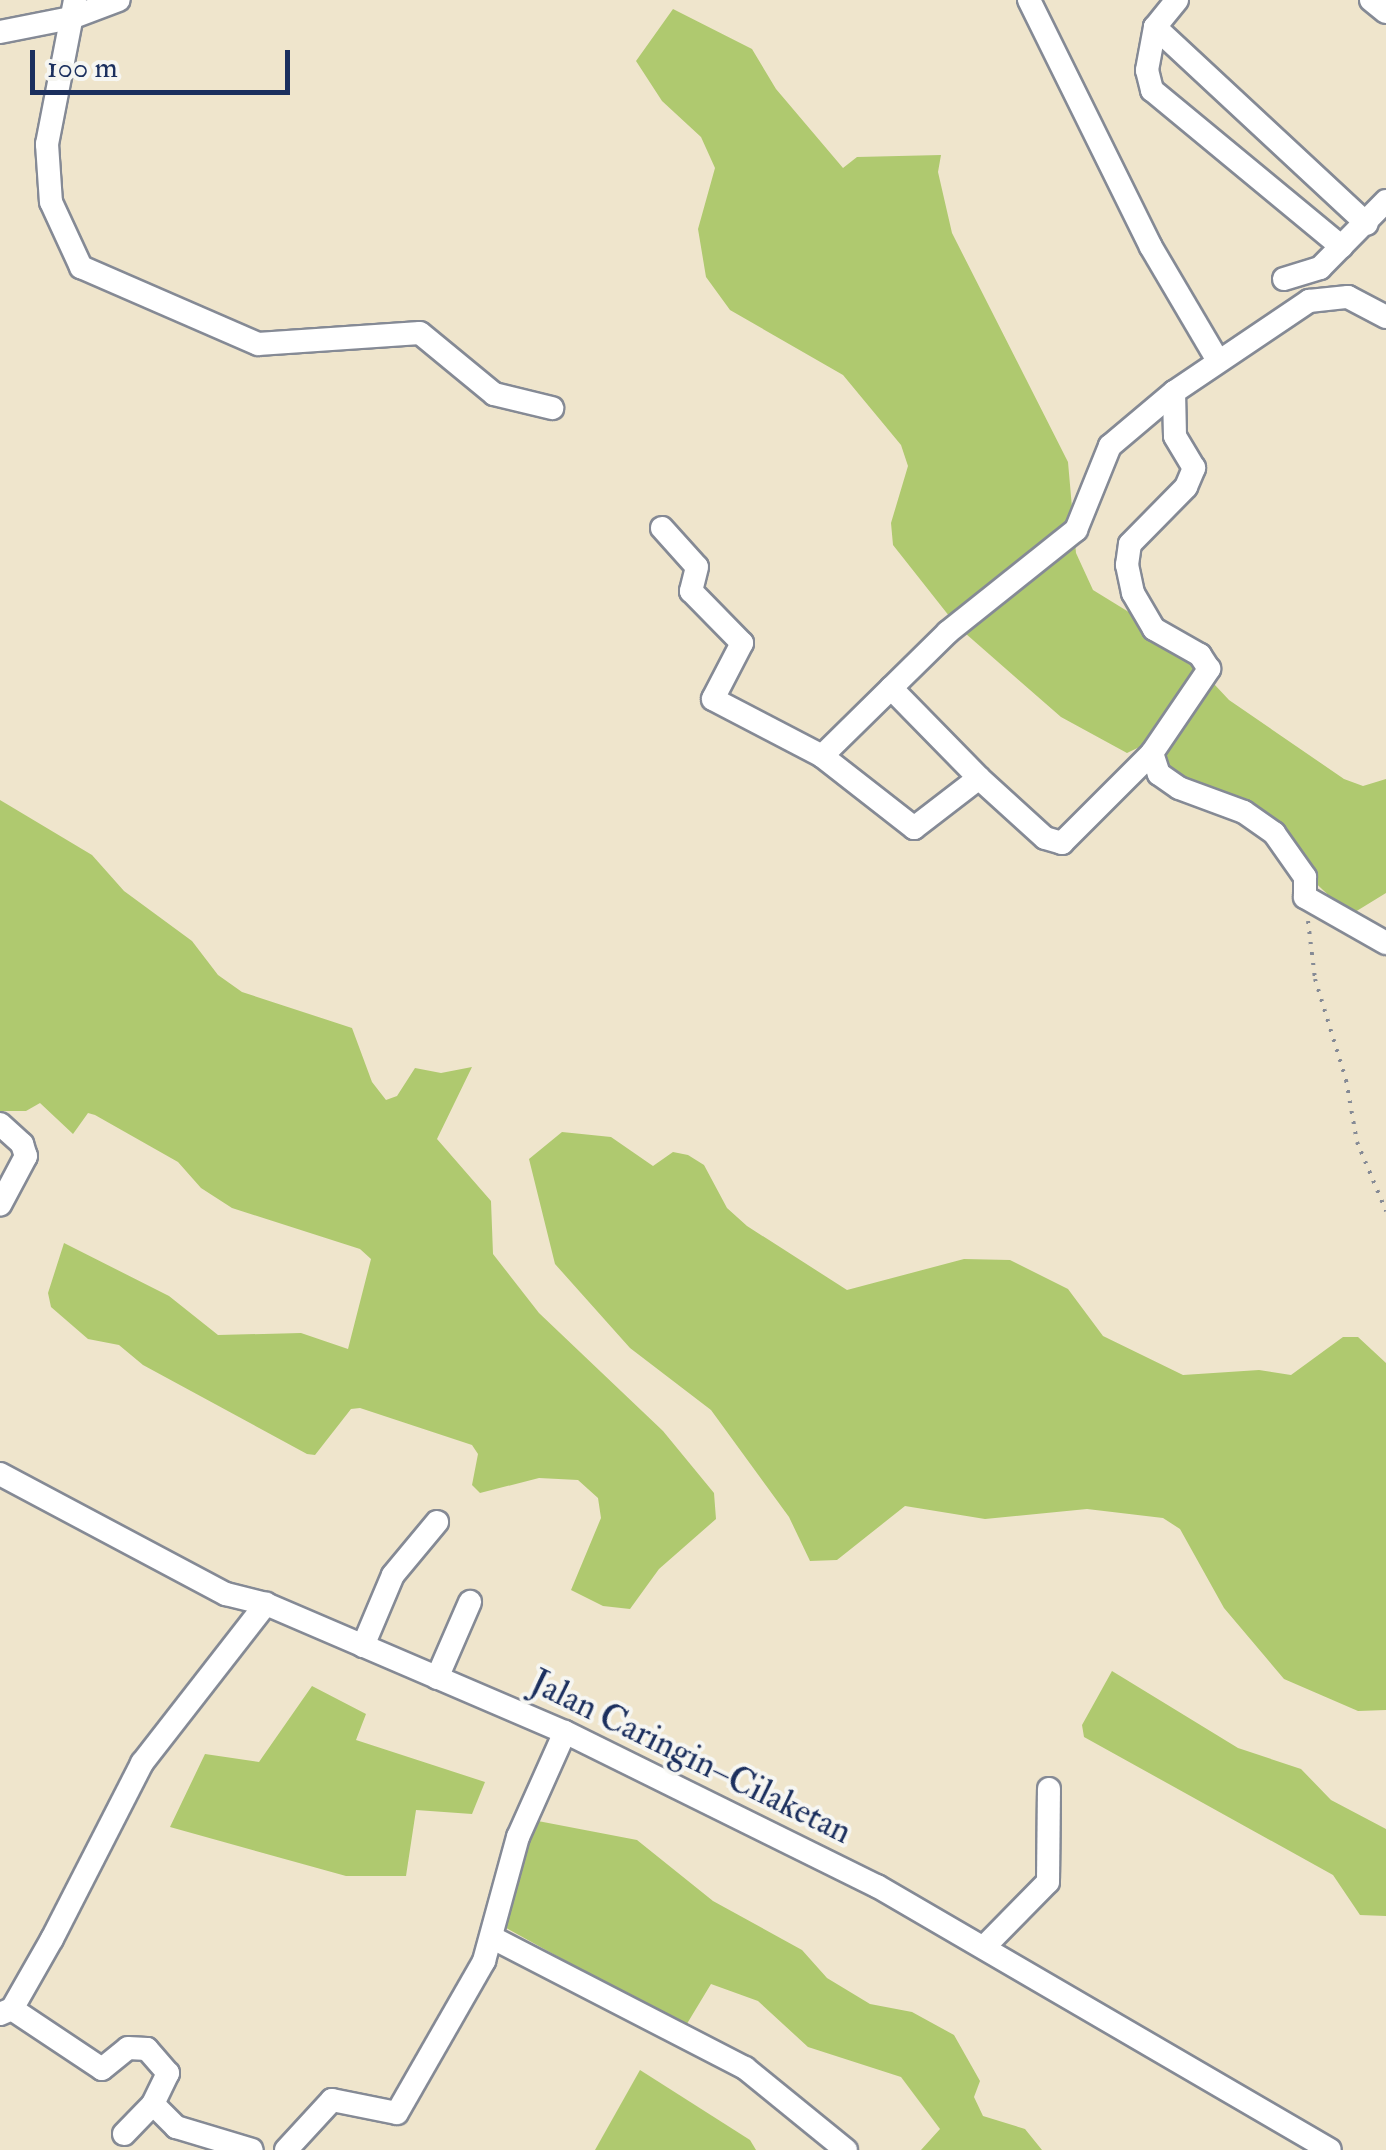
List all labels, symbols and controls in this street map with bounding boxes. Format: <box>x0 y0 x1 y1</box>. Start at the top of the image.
scale bar <box>35 30 295 92</box>
text: 100 m <box>47 49 118 86</box>
street label: Jalan Caringin–Cilaketan <box>524 1661 858 1853</box>

